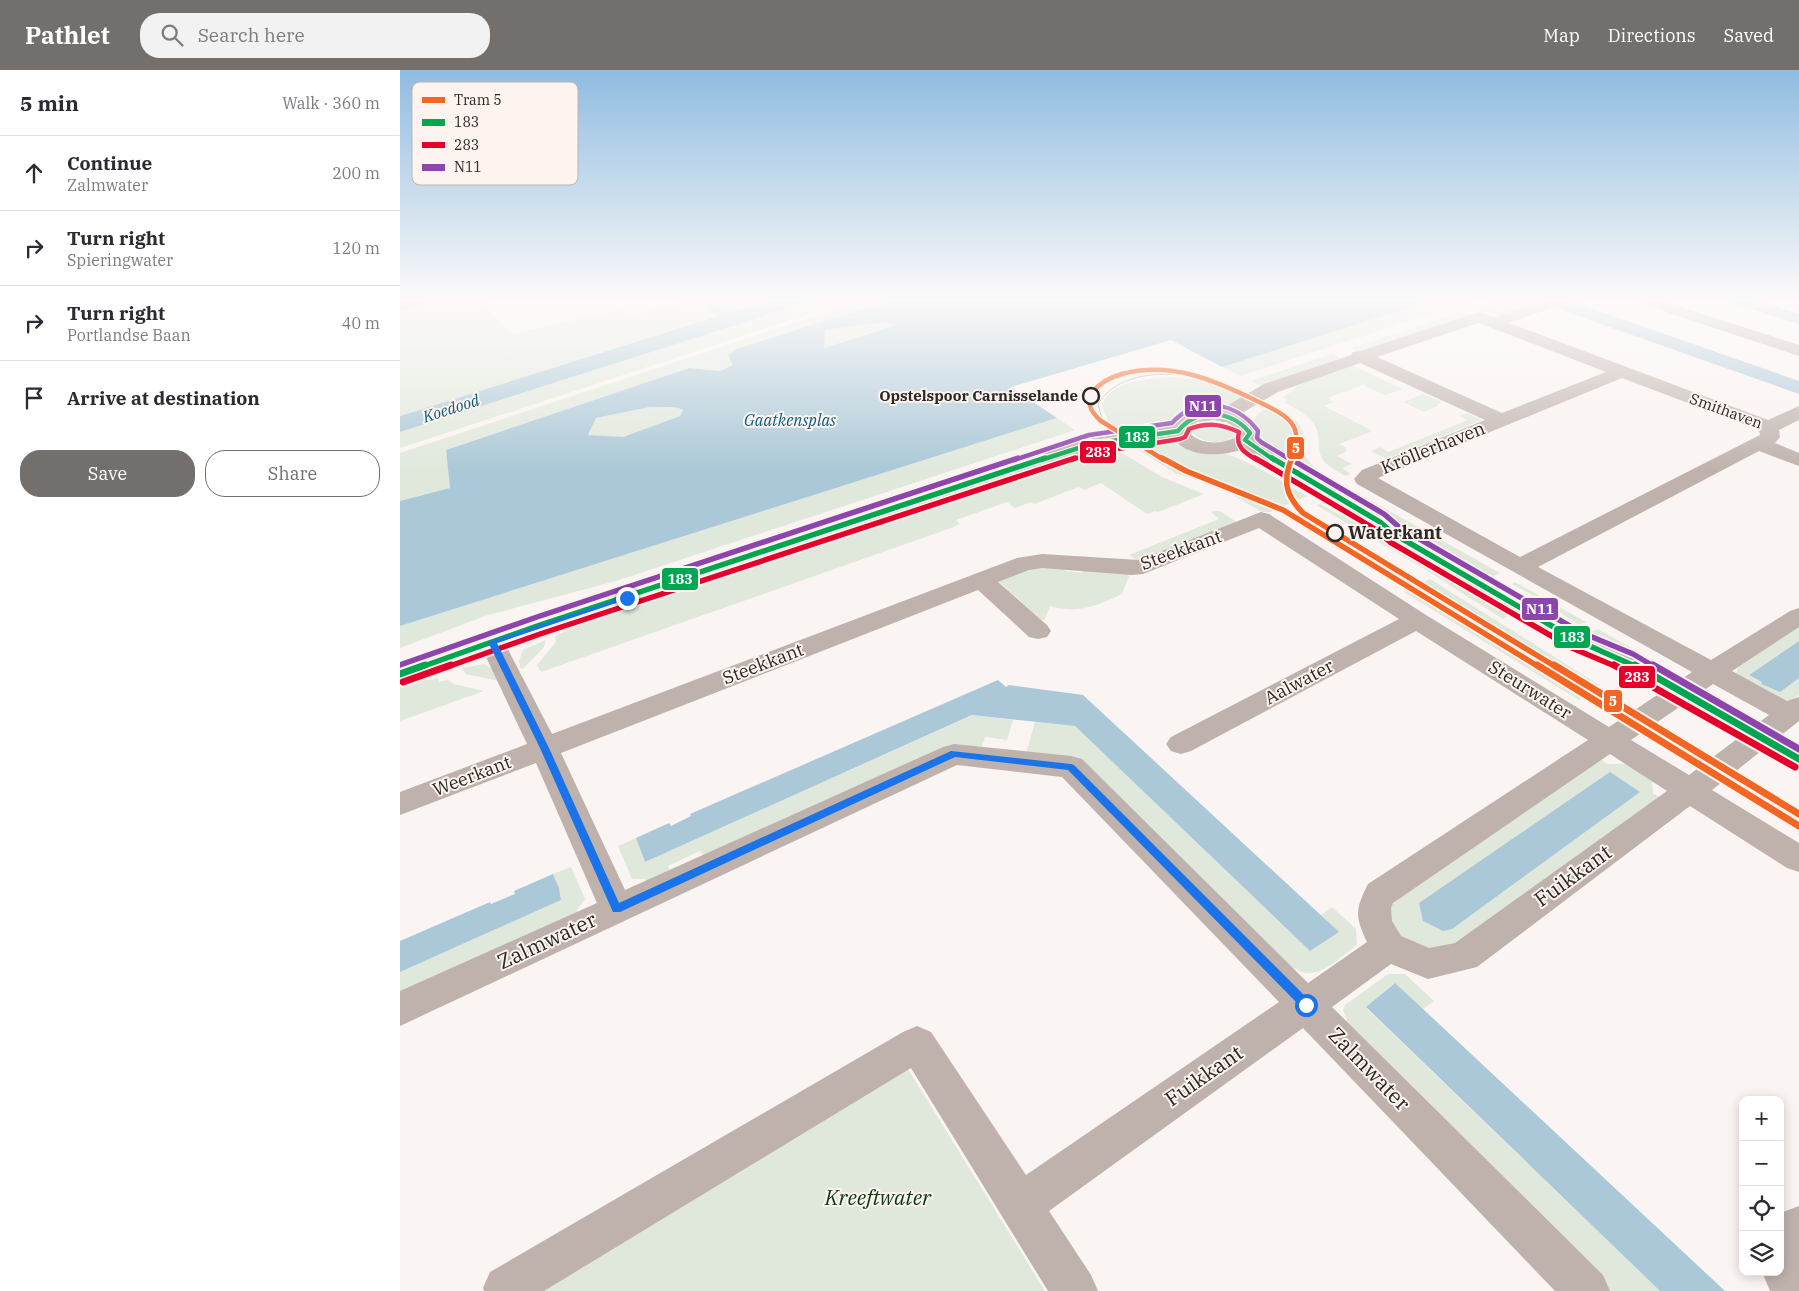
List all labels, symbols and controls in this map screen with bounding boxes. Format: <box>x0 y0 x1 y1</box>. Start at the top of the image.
search box <box>140 13 490 58</box>
text: Pathlet <box>25 19 110 51</box>
icon: search <box>158 21 186 49</box>
text: Search here <box>198 23 305 47</box>
text: Map <box>1543 24 1580 47</box>
text: Directions <box>1608 24 1696 47</box>
text: Saved <box>1724 24 1774 47</box>
legend <box>412 82 578 185</box>
text: 5 min <box>20 89 79 117</box>
text: Tram 5 <box>454 91 502 109</box>
text: Walk · 360 m <box>282 93 380 113</box>
text: 183 <box>454 113 479 131</box>
text: 283 <box>454 136 479 154</box>
text: Continue <box>67 151 152 175</box>
text: N11 <box>454 158 482 176</box>
icon: ahead <box>20 159 48 187</box>
text: 200 m <box>332 163 380 183</box>
text: Zalmwater <box>67 175 148 195</box>
text: Turn right <box>67 226 165 250</box>
icon: right <box>20 234 48 262</box>
text: 120 m <box>332 238 380 258</box>
text: Spieringwater <box>67 250 173 270</box>
text: Turn right <box>67 301 165 325</box>
icon: right <box>20 309 48 337</box>
text: 40 m <box>342 313 380 333</box>
text: Portlandse Baan <box>67 325 191 345</box>
icon: arrive <box>20 384 48 412</box>
text: Arrive at destination <box>67 386 260 410</box>
place label: Opstelspoor Carnisselande <box>879 386 1078 405</box>
marker: Opstelspoor Carnisselande <box>1082 387 1100 405</box>
water label: Koedood <box>419 389 482 427</box>
street label: Smithaven <box>1687 389 1766 433</box>
line badge: N11 <box>1184 394 1222 418</box>
text: N11 <box>1189 397 1217 415</box>
water label: Gaatkensplas <box>744 410 836 430</box>
street label: Kröllerhaven <box>1377 416 1488 479</box>
line badge: 183 <box>1118 425 1156 449</box>
text: 183 <box>1124 428 1150 446</box>
line badge: 5 <box>1286 436 1305 460</box>
text: 5 <box>1292 439 1300 457</box>
line badge: 283 <box>1079 440 1117 464</box>
text: 283 <box>1085 443 1111 461</box>
button: Save <box>20 450 195 497</box>
button: Share <box>205 450 380 497</box>
place label: Waterkant <box>1348 521 1442 544</box>
street label: Steekkant <box>1137 524 1225 575</box>
marker: Waterkant <box>1326 524 1344 542</box>
line badge: 183 <box>661 567 699 591</box>
text: 183 <box>667 570 693 588</box>
route end <box>616 587 639 610</box>
line badge: N11 <box>1521 597 1559 621</box>
text: N11 <box>1526 600 1554 618</box>
line badge: 183 <box>1553 625 1591 649</box>
text: 183 <box>1559 628 1585 646</box>
street label: Steekkant <box>719 638 807 689</box>
street label: Aalwater <box>1260 654 1337 709</box>
street label: Steurwater <box>1484 655 1576 724</box>
line badge: 283 <box>1618 665 1656 689</box>
text: 283 <box>1624 668 1650 686</box>
line badge: 5 <box>1603 689 1623 713</box>
text: 5 <box>1609 692 1617 710</box>
street label: Weerkant <box>429 750 514 801</box>
street label: Fuikkant <box>1528 838 1617 913</box>
street label: Zalmwater <box>492 905 601 975</box>
route start <box>1295 994 1318 1017</box>
street label: Zalmwater <box>1323 1020 1417 1117</box>
street label: Fuikkant <box>1159 1038 1248 1112</box>
map controls <box>1739 1096 1784 1276</box>
button: + <box>1739 1096 1784 1141</box>
button: − <box>1739 1141 1784 1186</box>
park label: Kreeftwater <box>824 1183 932 1211</box>
button: locate <box>1739 1186 1784 1231</box>
button: layers <box>1739 1231 1784 1276</box>

